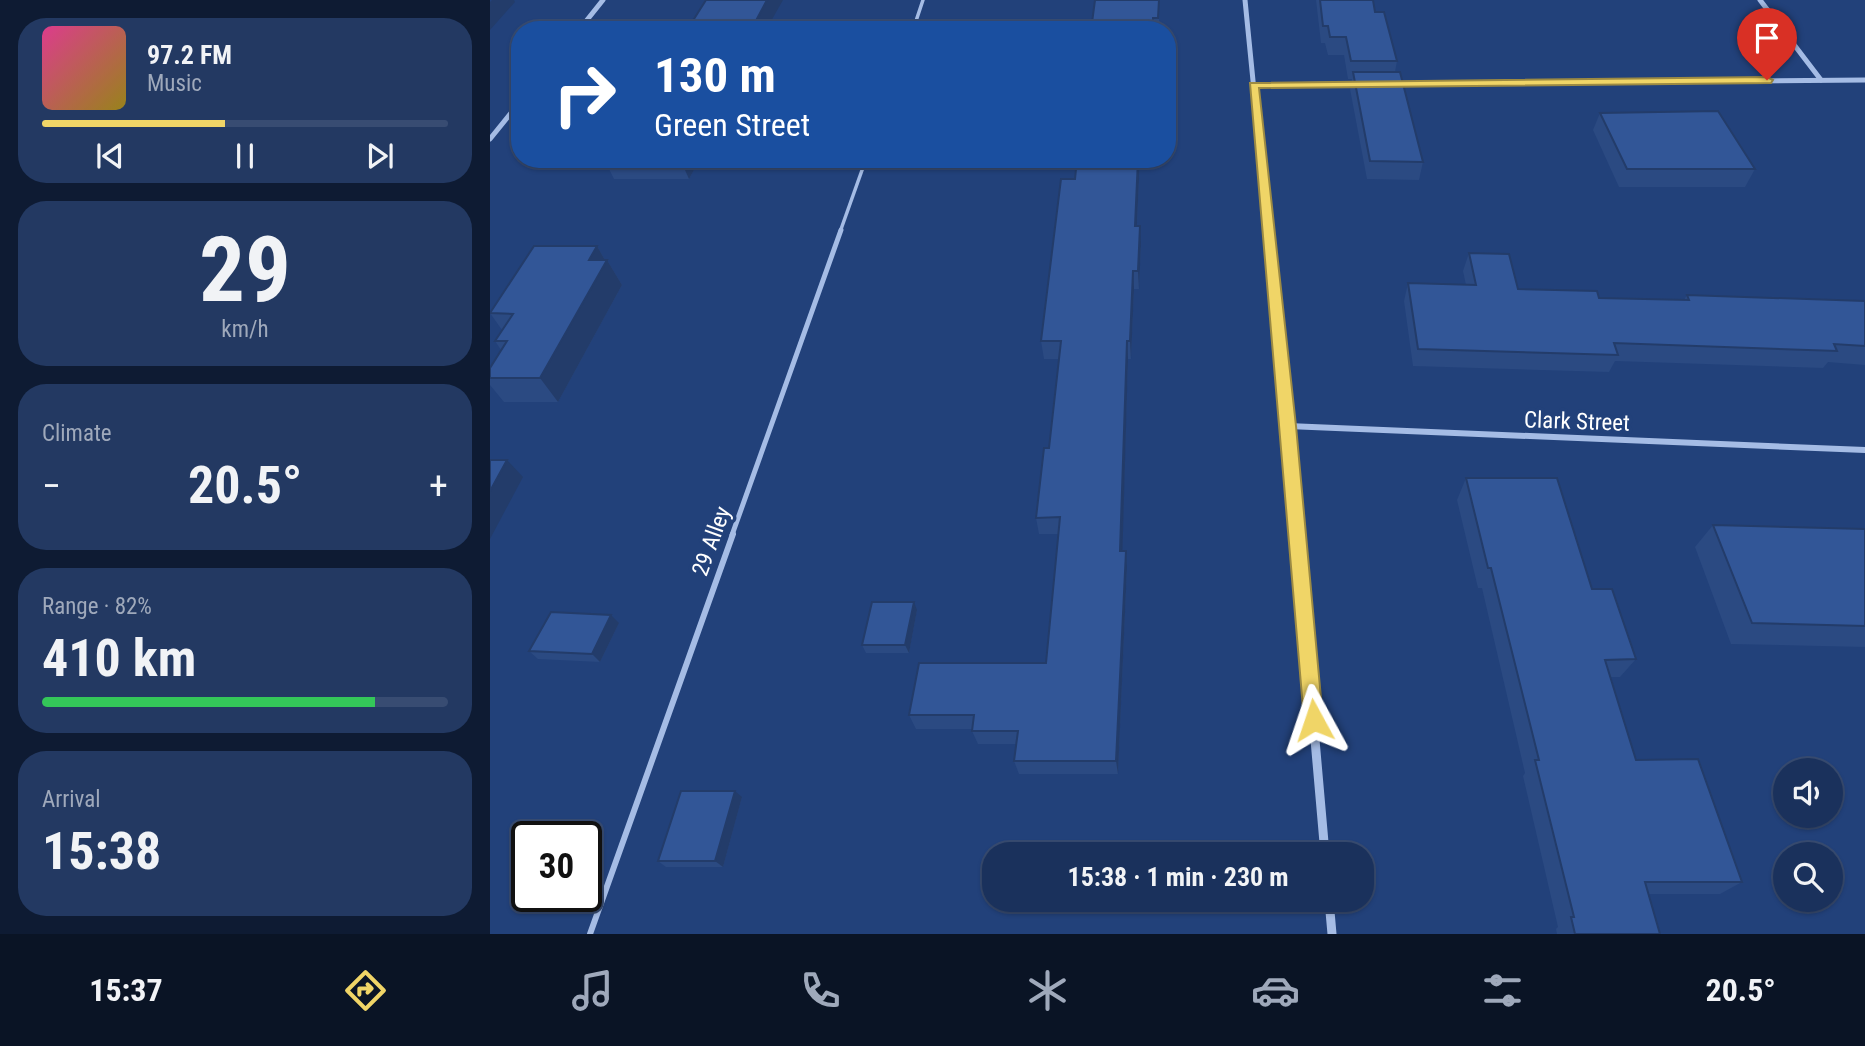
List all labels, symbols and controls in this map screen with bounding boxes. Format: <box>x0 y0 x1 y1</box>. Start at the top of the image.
pin <box>1737 8 1797 80</box>
icon: arrive <box>1748 19 1786 57</box>
text: 97.2 FM <box>147 40 232 70</box>
text: 130 m <box>654 47 776 104</box>
icon: right <box>539 49 630 140</box>
text: Music <box>147 70 202 97</box>
text: Green Street <box>654 106 810 144</box>
icon: previous <box>91 137 129 175</box>
icon: pause <box>226 137 264 175</box>
icon: next <box>361 137 399 175</box>
text: 29 <box>199 217 291 323</box>
text: km/h <box>221 316 269 343</box>
street label: Clark Street <box>1524 406 1630 437</box>
text: Climate <box>42 420 112 447</box>
text: 20.5° <box>188 455 302 516</box>
text: − <box>42 464 61 508</box>
text: + <box>429 464 448 508</box>
street label: 29 Alley <box>686 502 737 580</box>
text: Range · 82% <box>42 593 152 620</box>
text: 410 km <box>42 628 196 689</box>
position arrow <box>1277 683 1351 757</box>
map controls <box>1773 758 1843 912</box>
button: sound <box>1773 758 1843 828</box>
text: Arrival <box>42 786 101 813</box>
text: 15:38 <box>42 821 161 882</box>
speed limit sign: 30 <box>511 821 602 912</box>
button: search <box>1773 842 1843 912</box>
text: 15:38 · 1 min · 230 m <box>1068 862 1288 892</box>
icon: directions <box>341 966 390 1015</box>
icon: music <box>568 966 617 1015</box>
icon: phone <box>796 966 845 1015</box>
icon: climate <box>1023 966 1072 1015</box>
icon: car <box>1251 966 1300 1015</box>
icon: filters <box>1478 966 1527 1015</box>
text: 15:37 <box>89 971 163 1009</box>
text: 20.5° <box>1705 971 1776 1009</box>

